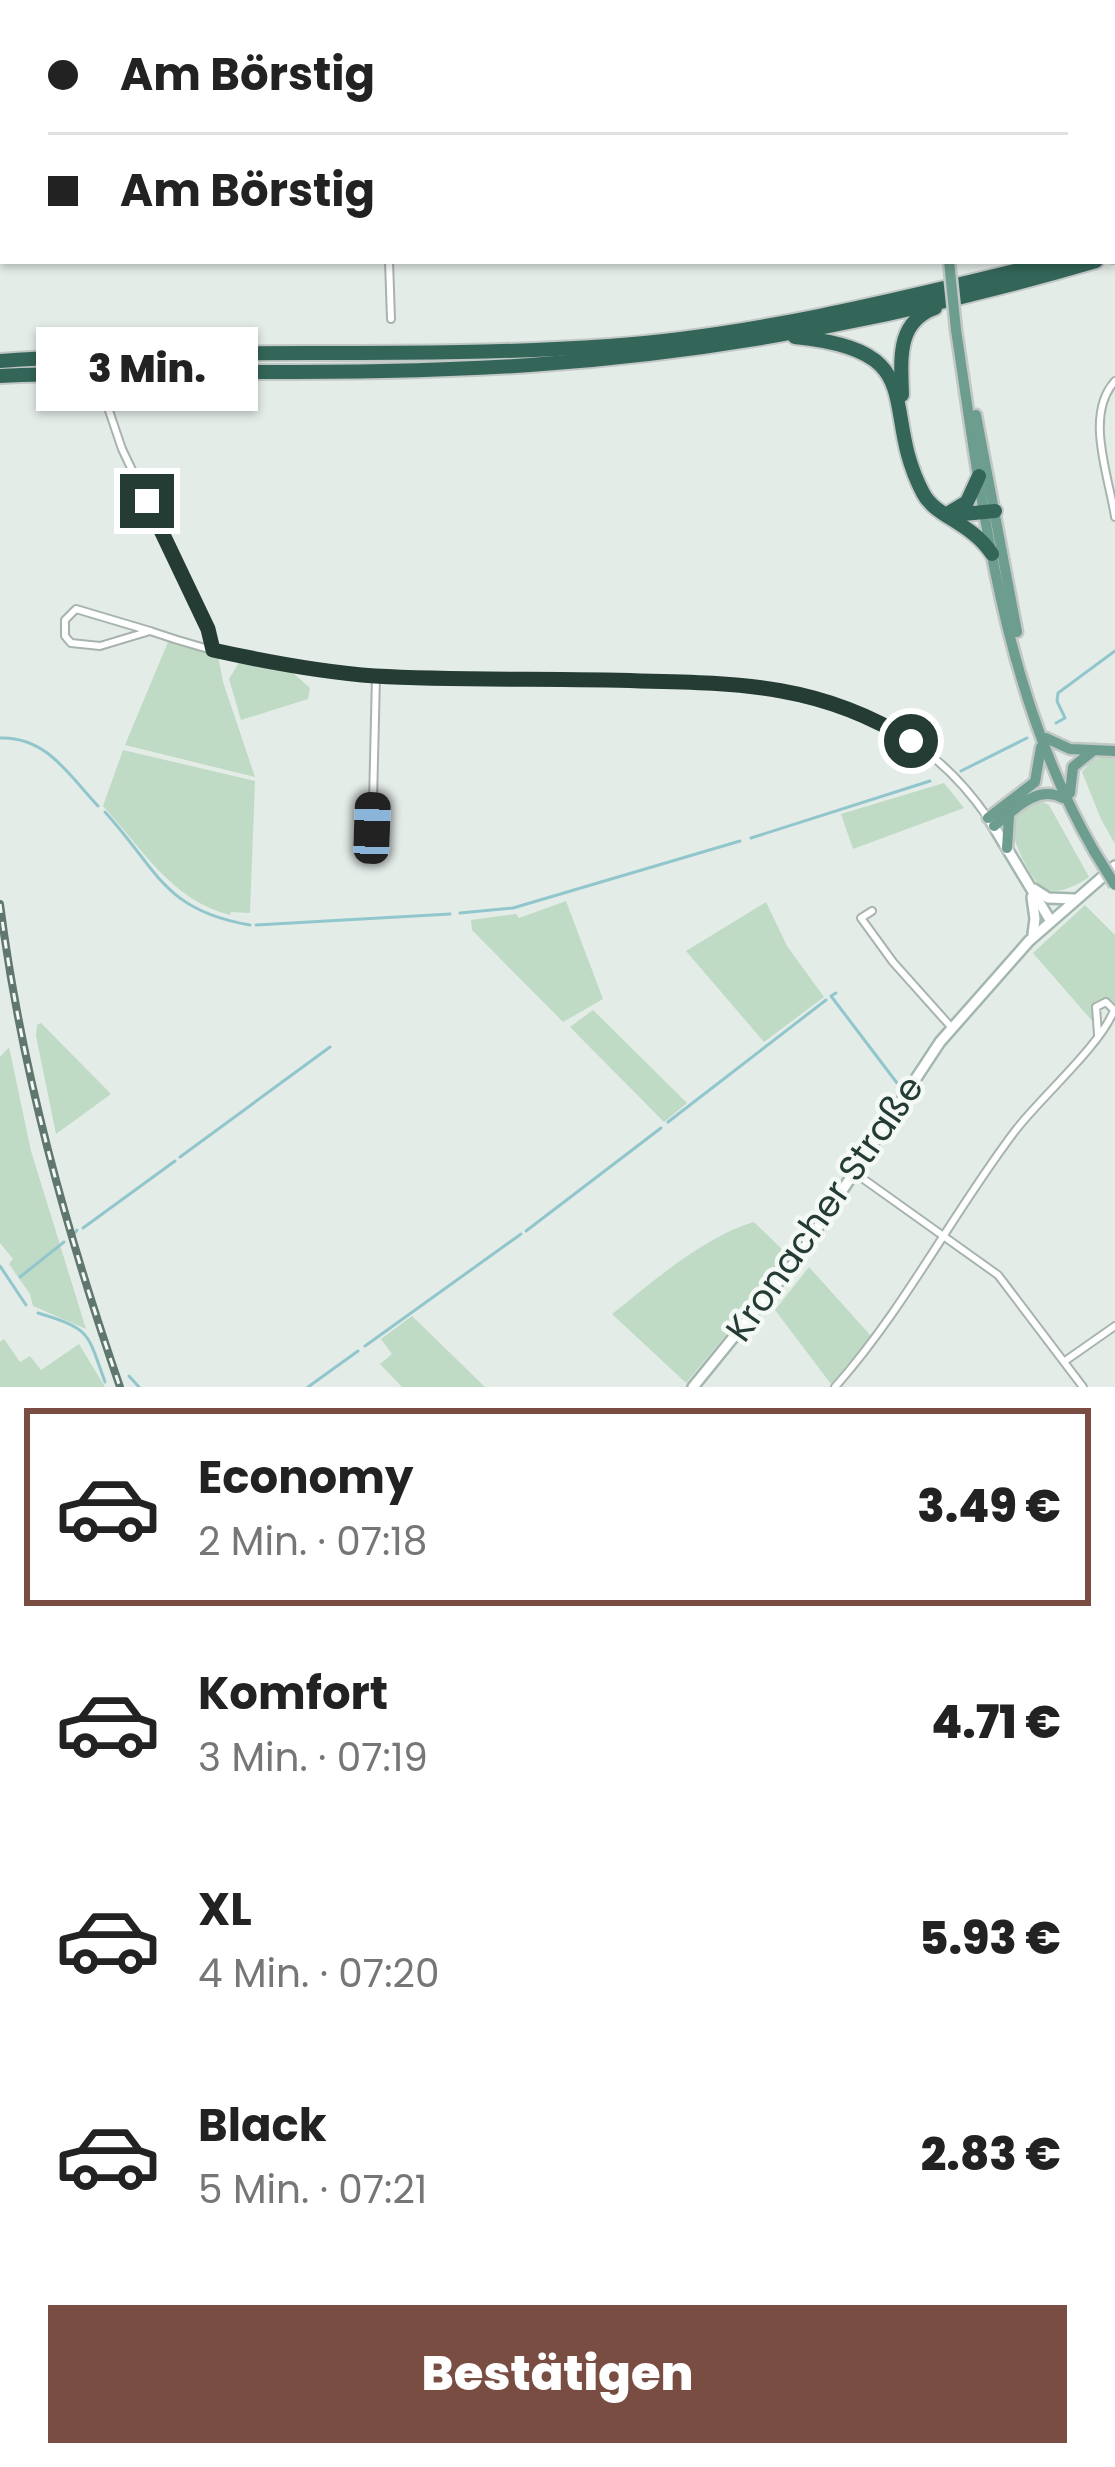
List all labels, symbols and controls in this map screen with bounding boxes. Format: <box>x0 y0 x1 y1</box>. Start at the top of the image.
text: Am Börstig <box>120 43 375 106</box>
text: Am Börstig <box>120 159 375 222</box>
callout: 3 Min. <box>36 327 258 411</box>
text: 3 Min. <box>88 341 206 396</box>
route end <box>120 474 174 528</box>
route start <box>884 714 938 768</box>
car <box>353 791 391 865</box>
street label: Kronacher Straße <box>713 1065 935 1352</box>
text: Economy <box>198 1446 413 1509</box>
icon: car <box>54 1453 162 1561</box>
text: 3.49 € <box>917 1475 1061 1538</box>
text: 2 Min. · 07:18 <box>198 1514 427 1569</box>
text: Komfort <box>198 1662 388 1725</box>
icon: car <box>54 1669 162 1777</box>
text: 4.71 € <box>931 1691 1061 1754</box>
text: 3 Min. · 07:19 <box>198 1730 428 1785</box>
text: XL <box>198 1878 252 1941</box>
icon: car <box>54 1885 162 1993</box>
text: 5.93 € <box>919 1907 1061 1970</box>
text: 4 Min. · 07:20 <box>198 1946 439 2001</box>
text: Black <box>198 2094 327 2157</box>
icon: car <box>54 2101 162 2209</box>
text: 2.83 € <box>921 2123 1061 2186</box>
text: 5 Min. · 07:21 <box>198 2162 427 2217</box>
button: Bestätigen <box>48 2305 1067 2443</box>

